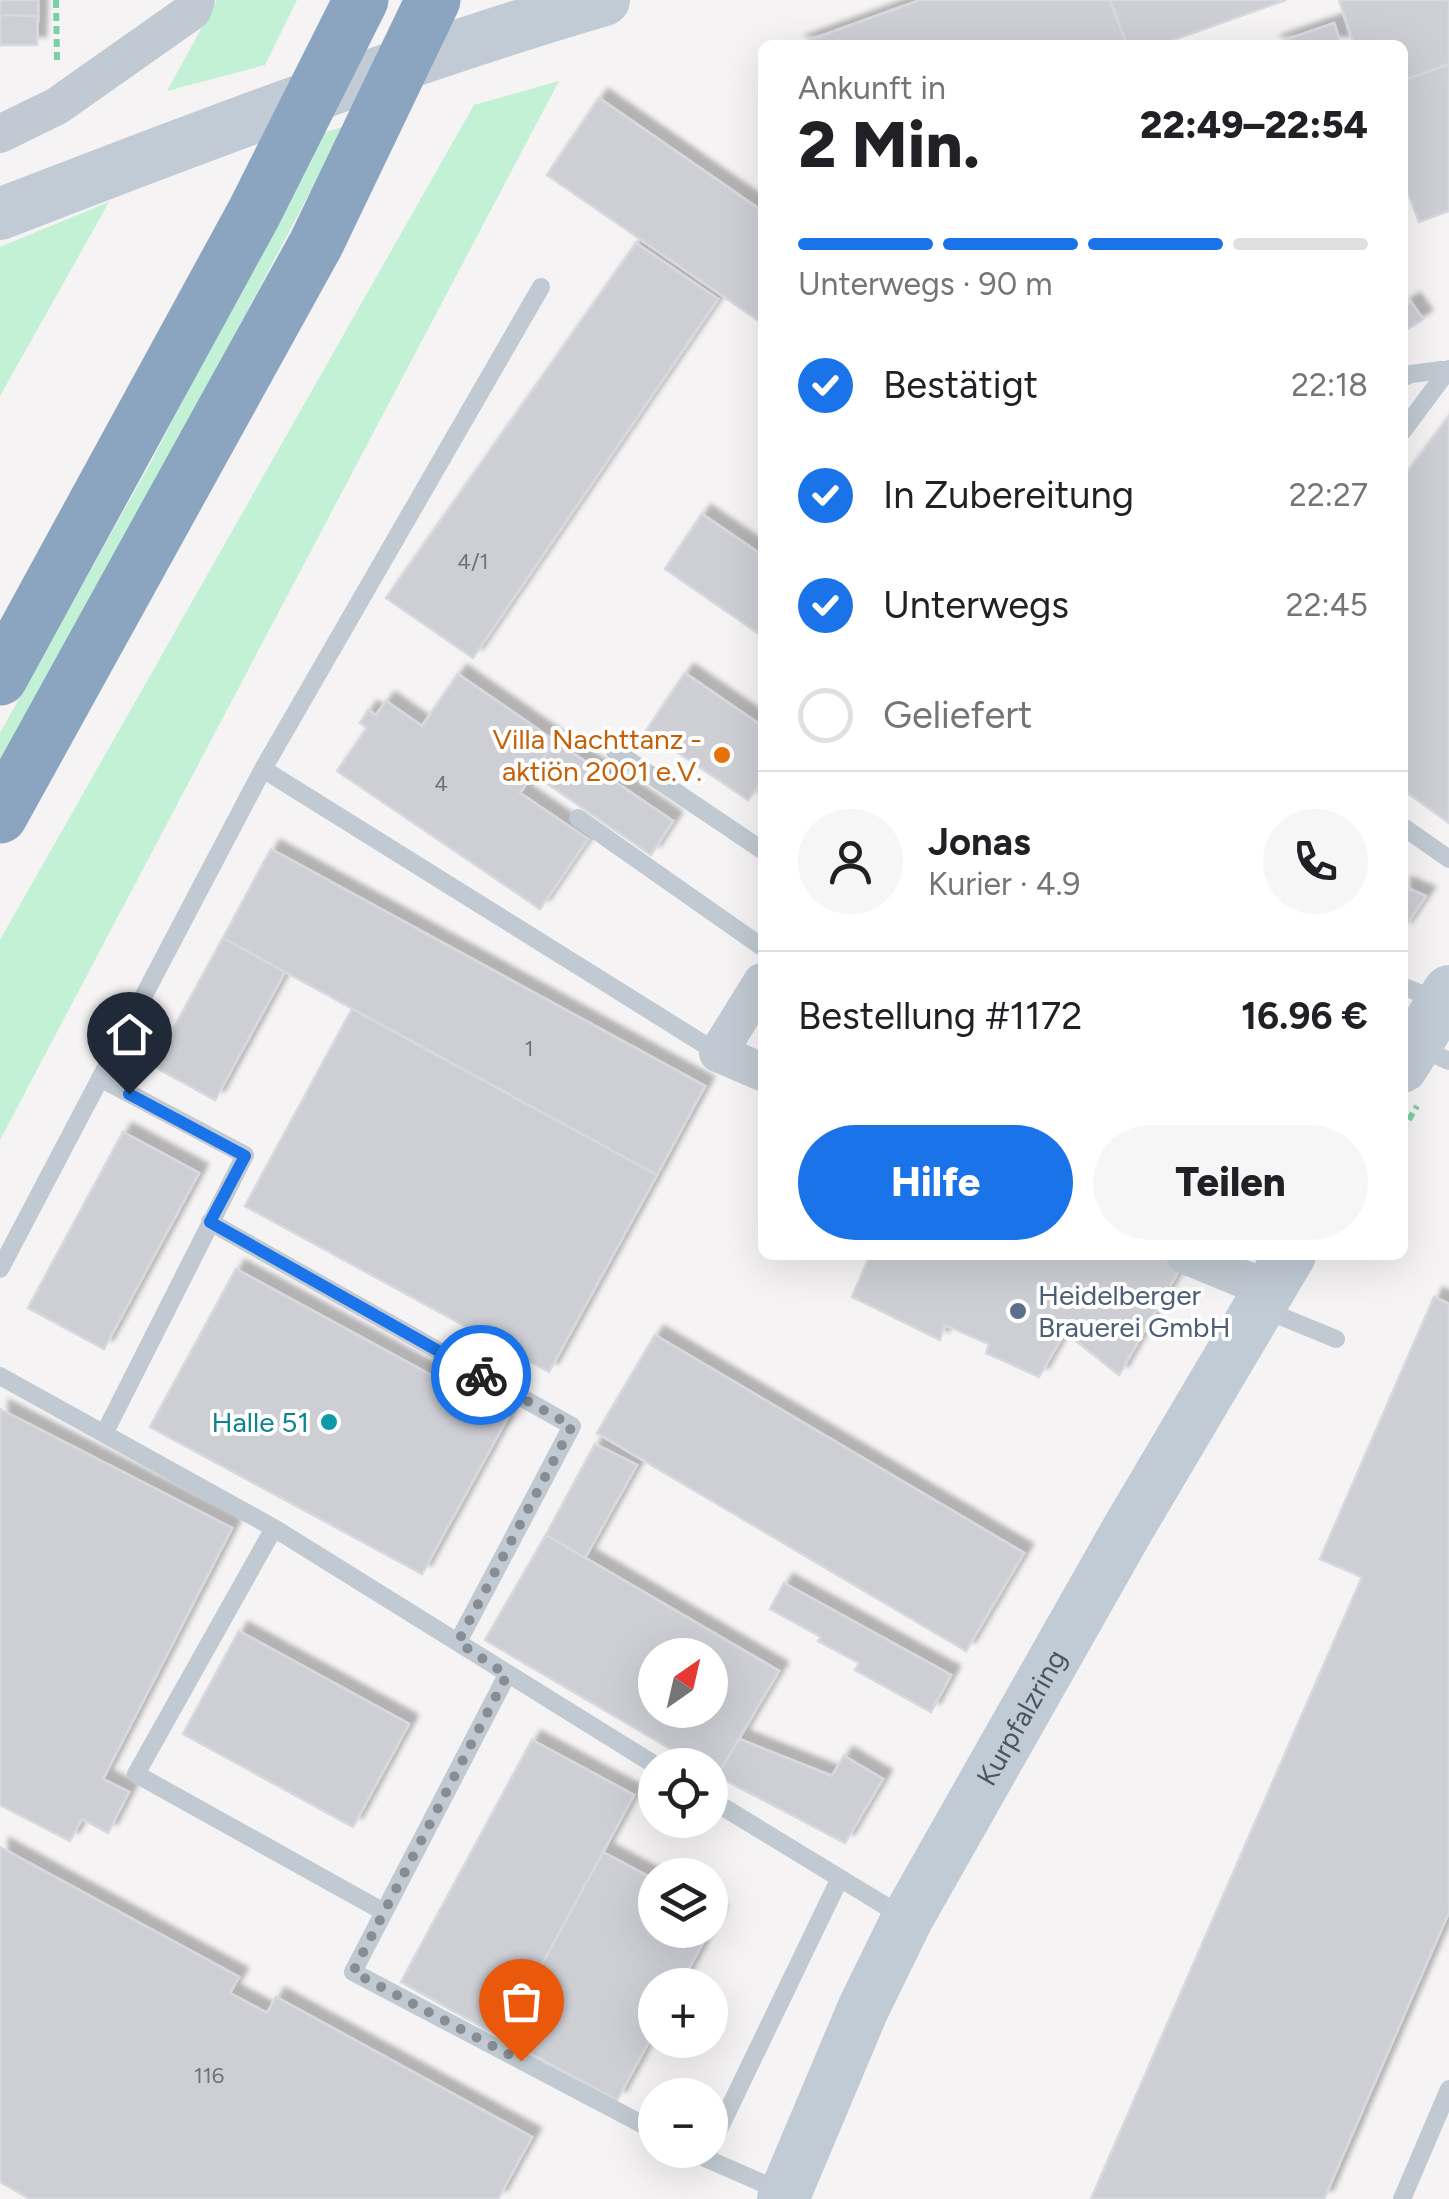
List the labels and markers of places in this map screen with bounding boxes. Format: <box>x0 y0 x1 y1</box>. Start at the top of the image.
place label: Villa Nachttanz - aktiön 2001 e.V. <box>493 722 702 788</box>
marker: Villa Nachttanz - aktiön 2001 e.V. <box>711 744 733 766</box>
pin <box>87 992 172 1095</box>
place label: Heidelberger Brauerei GmbH <box>1038 1278 1230 1344</box>
marker: Heidelberger Brauerei GmbH <box>1007 1300 1029 1322</box>
place label: Halle 51 <box>212 1405 309 1439</box>
marker: Halle 51 <box>318 1411 340 1433</box>
pin <box>479 1959 564 2062</box>

